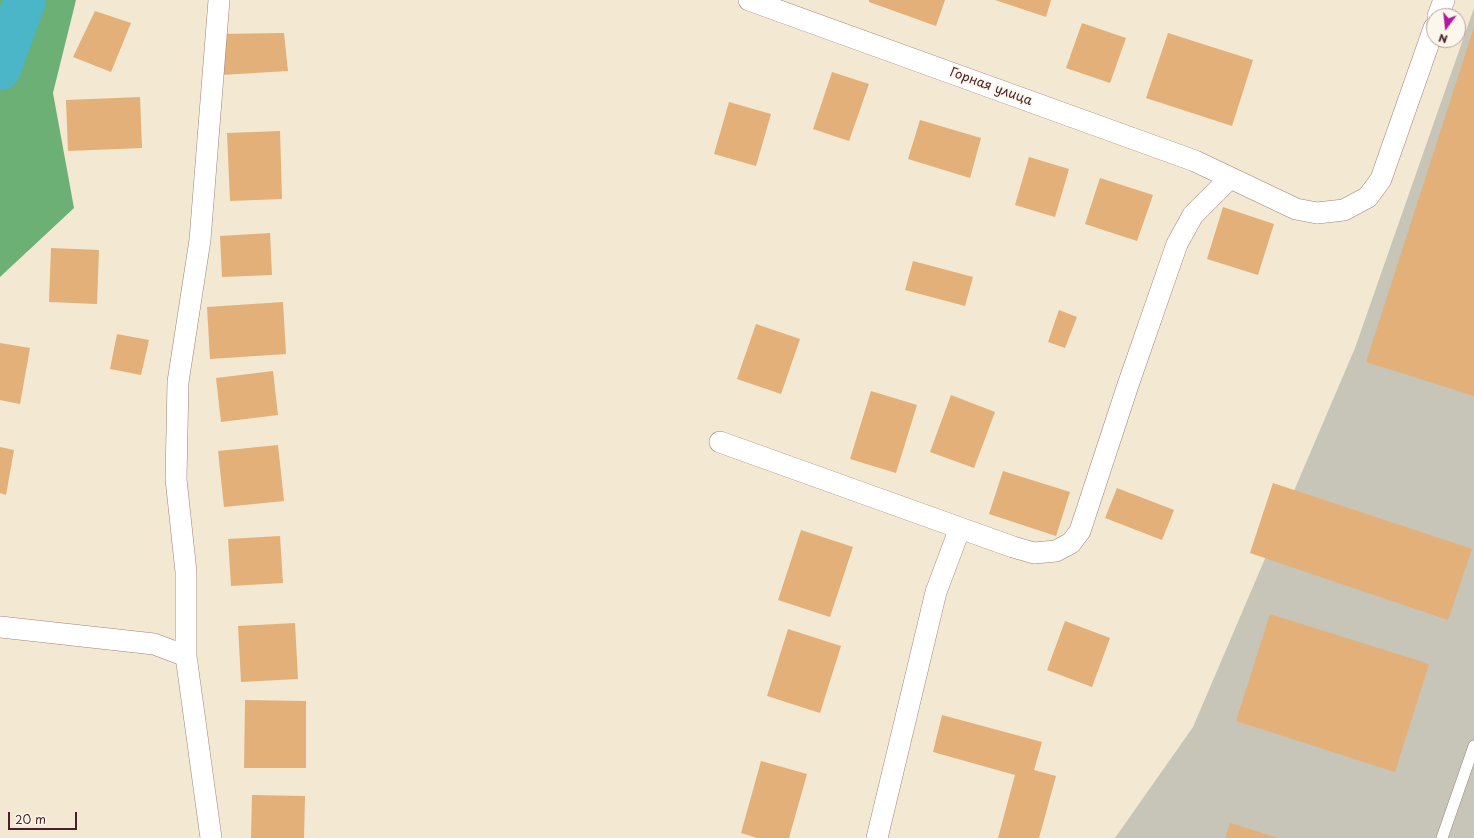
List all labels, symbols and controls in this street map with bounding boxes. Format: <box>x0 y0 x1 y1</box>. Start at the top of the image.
north arrow <box>1426 8 1466 48</box>
text: N <box>1437 30 1449 48</box>
street label: Горная улица <box>948 65 1034 109</box>
scale bar <box>10 804 79 830</box>
text: 20 m <box>15 810 46 828</box>

